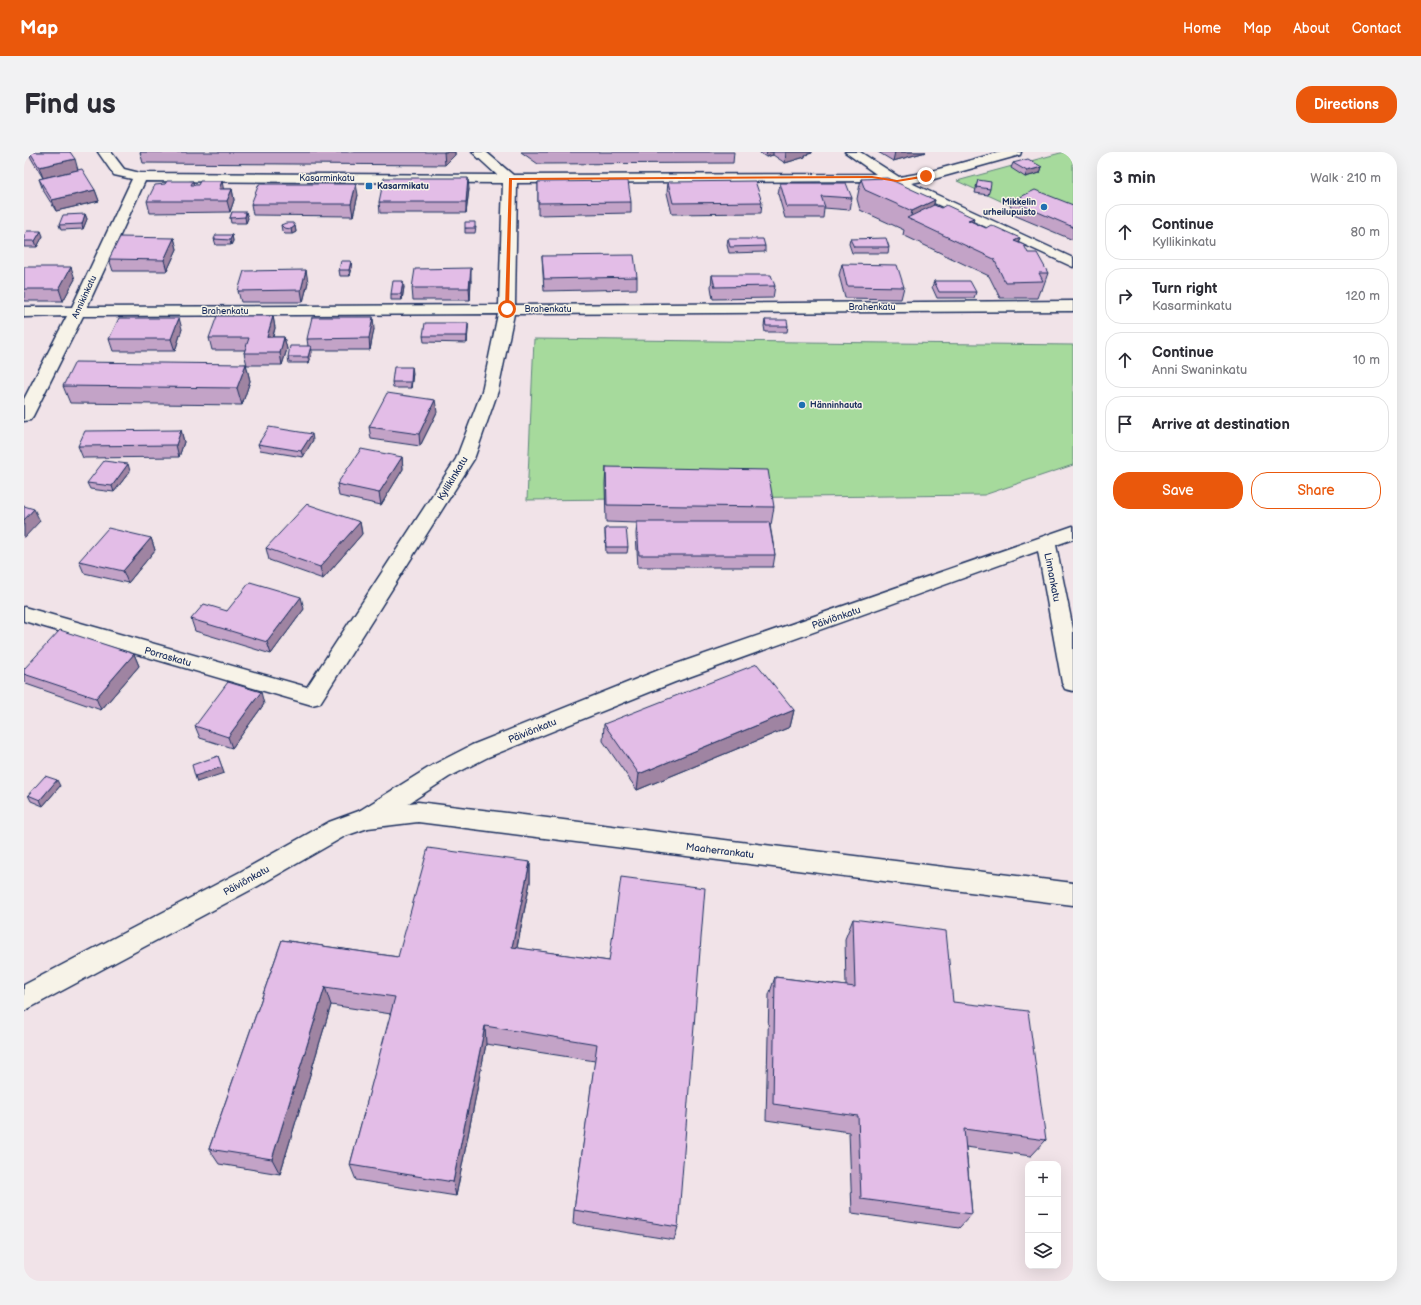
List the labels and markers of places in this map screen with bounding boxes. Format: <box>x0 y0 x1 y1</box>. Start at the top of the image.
marker: Kasarmikatu <box>364 181 374 191</box>
place label: Kasarmikatu <box>377 181 429 192</box>
place label: Mikkelin urheilupuisto <box>983 197 1036 218</box>
marker: Mikkelin urheilupuisto <box>1039 202 1049 212</box>
marker: Hänninhauta <box>797 400 807 410</box>
place label: Hänninhauta <box>810 400 862 411</box>

